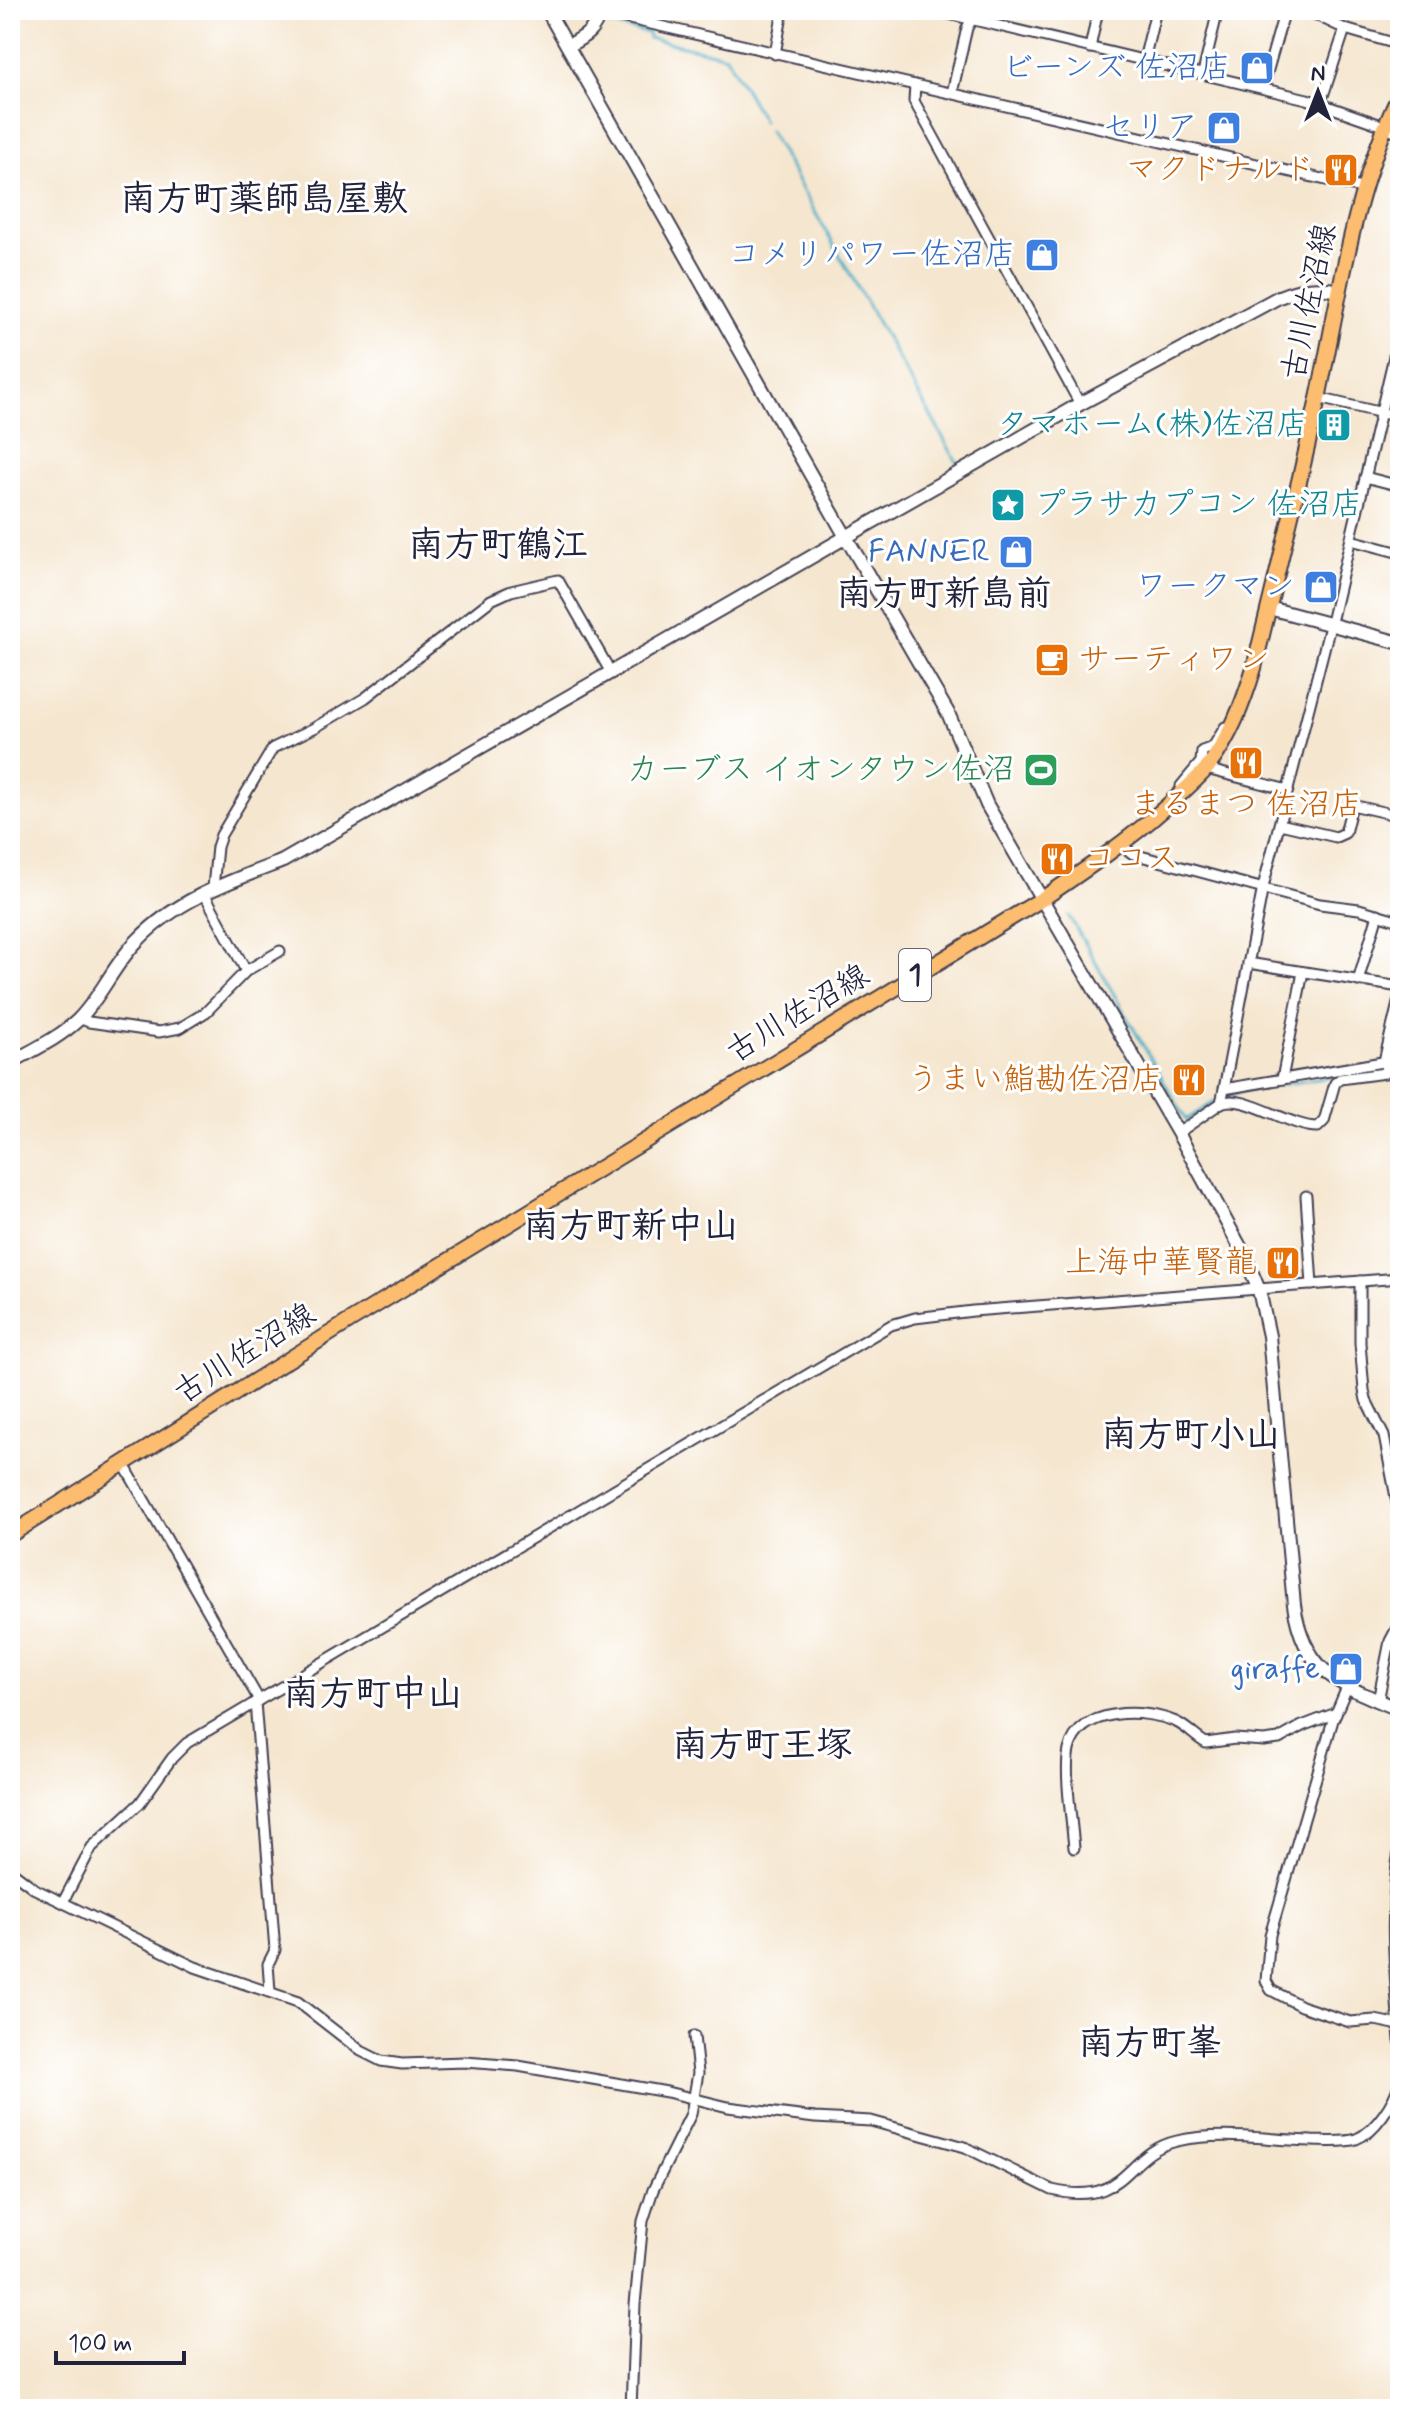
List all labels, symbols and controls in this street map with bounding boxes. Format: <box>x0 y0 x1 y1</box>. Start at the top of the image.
place label: ビーンズ 佐沼店 <box>1002 47 1231 89</box>
shop icon: ビーンズ 佐沼店 <box>1238 49 1276 87</box>
north arrow <box>1278 52 1358 132</box>
text: N <box>1311 60 1325 88</box>
place label: セリア <box>1102 107 1198 149</box>
shop icon: セリア <box>1205 109 1243 147</box>
place label: マクドナルド <box>1126 149 1315 191</box>
restaurant icon: マクドナルド <box>1322 151 1360 189</box>
district label: 南方町薬師島屋敷 <box>120 177 408 224</box>
street label: 古川佐沼線 <box>1273 219 1347 385</box>
place label: コメリパワー佐沼店 <box>728 234 1016 276</box>
shop icon: コメリパワー佐沼店 <box>1023 236 1061 274</box>
place label: タマホーム(株)佐沼店 <box>996 404 1308 446</box>
building icon: タマホーム(株)佐沼店 <box>1315 406 1353 444</box>
place label: プラサカプコン 佐沼店 <box>1034 484 1363 526</box>
place icon: プラサカプコン 佐沼店 <box>989 486 1027 524</box>
district label: 南方町鶴江 <box>408 523 588 570</box>
place label: FANNER <box>868 531 990 573</box>
shop icon: FANNER <box>997 533 1035 571</box>
place label: ワークマン <box>1135 566 1295 608</box>
shop icon: ワークマン <box>1302 568 1340 606</box>
district label: 南方町新島前 <box>836 572 1052 619</box>
place label: サーティワン <box>1078 639 1270 681</box>
cafe icon: サーティワン <box>1033 641 1071 679</box>
restaurant icon: まるまつ 佐沼店 <box>1227 744 1265 782</box>
place label: カーブス イオンタウン佐沼 <box>627 749 1015 791</box>
sports icon: カーブス イオンタウン佐沼 <box>1022 751 1060 789</box>
place label: まるまつ 佐沼店 <box>1130 784 1362 826</box>
place label: ココス <box>1083 838 1179 880</box>
restaurant icon: ココス <box>1038 840 1076 878</box>
road number: 1 <box>899 949 931 1001</box>
street label: 古川佐沼線 <box>719 955 877 1073</box>
place label: うまい鮨勘佐沼店 <box>907 1059 1163 1101</box>
restaurant icon: うまい鮨勘佐沼店 <box>1170 1061 1208 1099</box>
district label: 南方町新中山 <box>523 1204 739 1251</box>
place label: 上海中華賢龍 <box>1065 1242 1257 1284</box>
restaurant icon: 上海中華賢龍 <box>1264 1244 1302 1282</box>
street label: 古川佐沼線 <box>166 1294 324 1414</box>
district label: 南方町小山 <box>1101 1413 1281 1460</box>
place label: giraffe <box>1230 1648 1320 1690</box>
shop icon: giraffe <box>1327 1650 1365 1688</box>
district label: 南方町中山 <box>283 1672 463 1719</box>
district label: 南方町王塚 <box>672 1723 852 1770</box>
district label: 南方町峯 <box>1078 2021 1222 2068</box>
scale bar <box>56 2315 184 2365</box>
text: 100 m <box>68 2329 132 2360</box>

